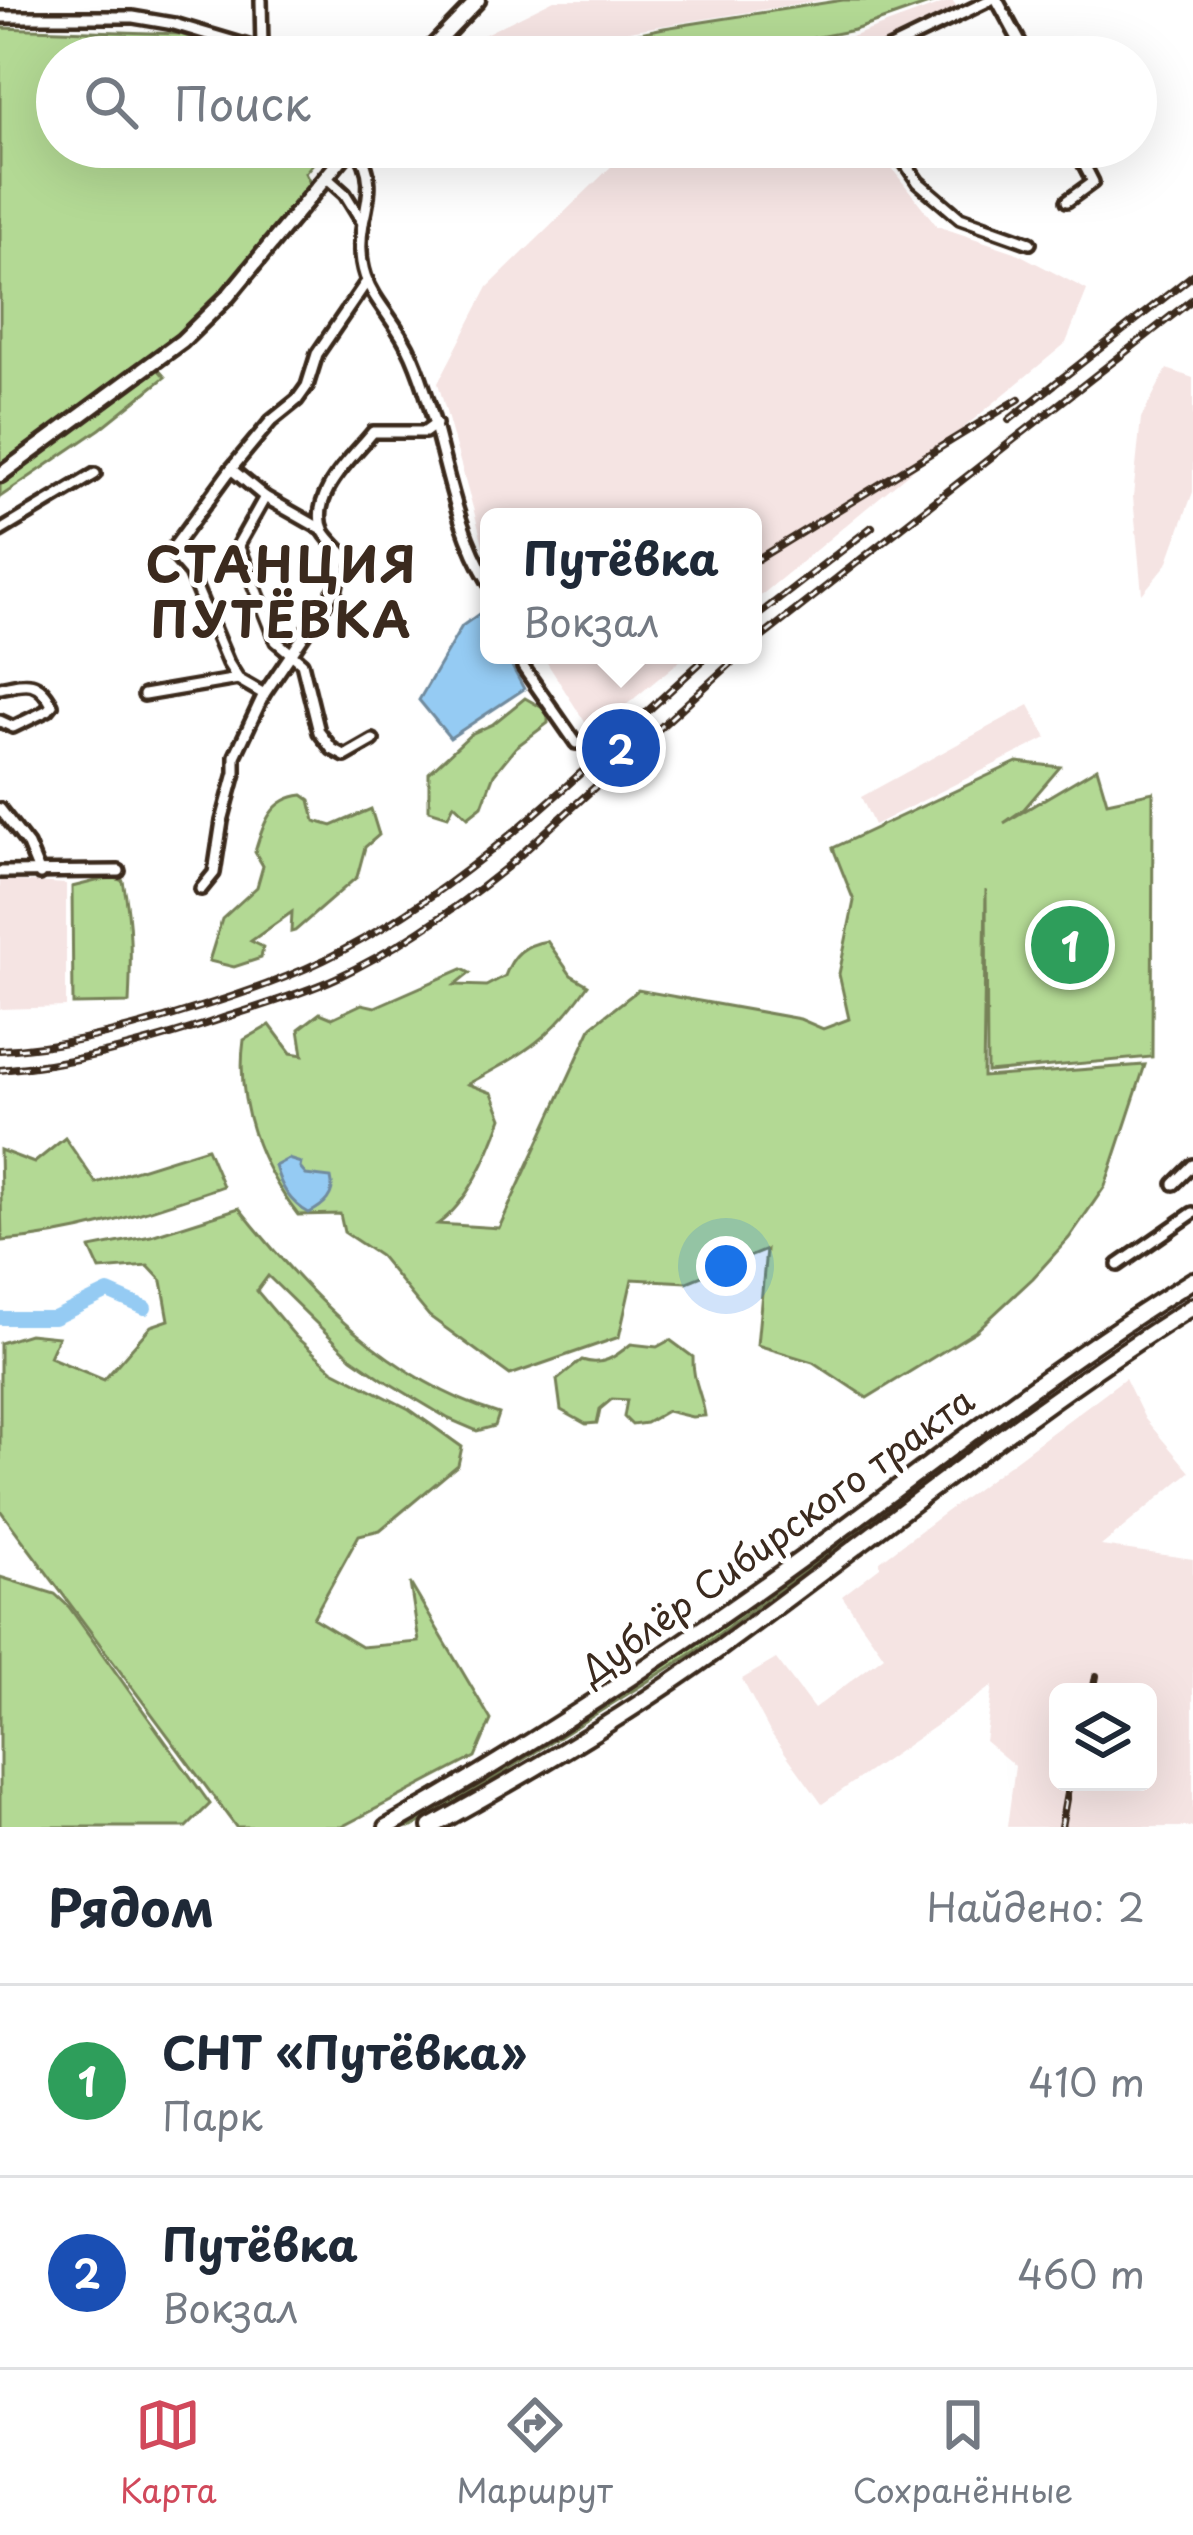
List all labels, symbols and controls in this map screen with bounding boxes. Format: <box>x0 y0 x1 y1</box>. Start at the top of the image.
search box <box>36 36 1157 168</box>
text: Поиск <box>174 68 311 136</box>
icon: search <box>78 69 144 135</box>
popup <box>480 508 762 664</box>
text: Путёвка <box>523 523 719 591</box>
district label: СТАНЦИЯ ПУТЁВКА <box>146 527 418 654</box>
text: Вокзал <box>523 591 659 650</box>
pin: 2 <box>582 703 660 793</box>
pin: 1 <box>1031 900 1109 990</box>
your location <box>696 1236 756 1296</box>
street label: Дублёр Сибирского тракта <box>567 1372 985 1696</box>
map controls <box>1049 1683 1157 1791</box>
button: layers <box>1049 1683 1157 1791</box>
text: Рядом <box>48 1867 214 1944</box>
text: Найдено: 2 <box>926 1876 1145 1935</box>
text: СНТ «Путёвка» <box>162 2017 527 2085</box>
text: 1 <box>78 2051 96 2110</box>
text: 410 m <box>1028 2051 1145 2110</box>
text: Парк <box>162 2085 263 2144</box>
text: Путёвка <box>162 2209 358 2277</box>
text: 2 <box>73 2243 101 2302</box>
text: 460 m <box>1017 2243 1145 2302</box>
text: Вокзал <box>162 2277 298 2336</box>
tab: Карта <box>120 2392 217 2514</box>
tab: Маршрут <box>457 2392 613 2514</box>
tab: Сохранённые <box>852 2392 1073 2514</box>

